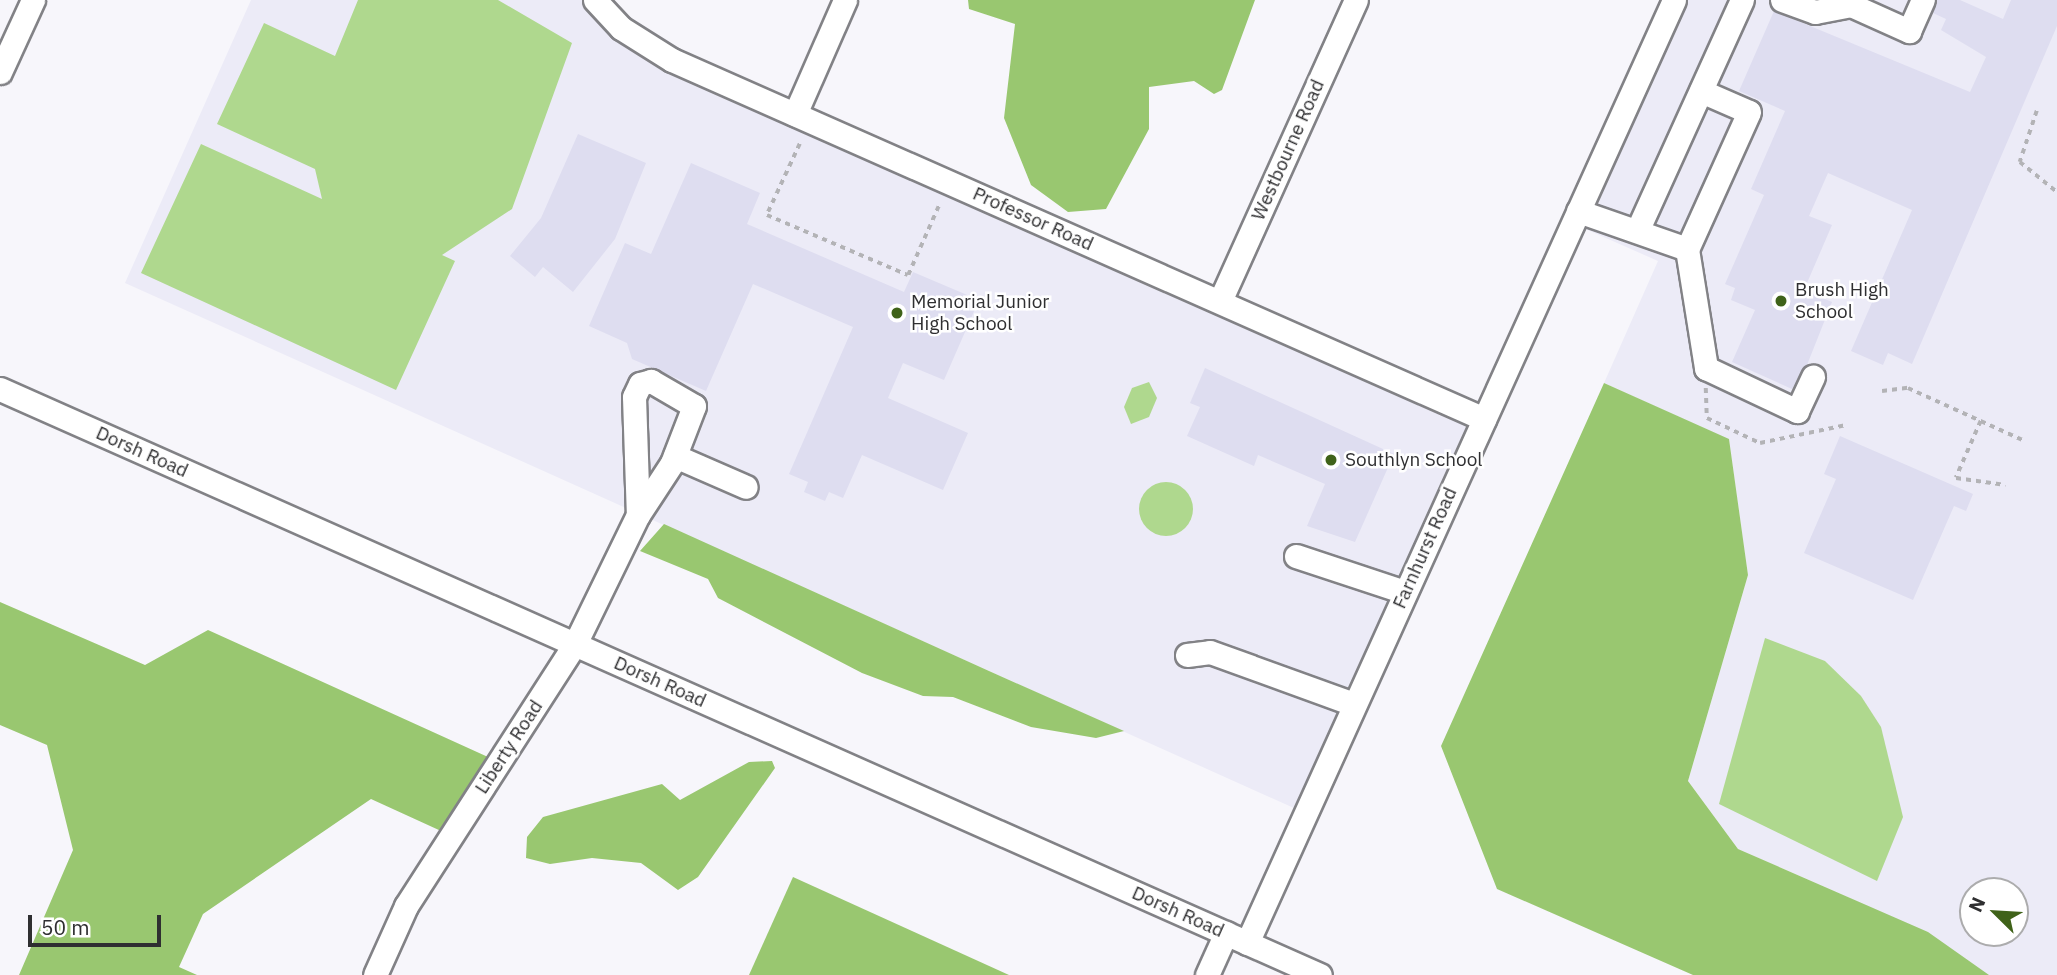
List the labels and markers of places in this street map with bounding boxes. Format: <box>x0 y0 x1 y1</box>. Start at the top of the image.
place label: Brush High School <box>1795 279 1889 323</box>
place label: Memorial Junior High School <box>911 291 1049 335</box>
marker: Brush High School <box>1773 293 1789 309</box>
marker: Memorial Junior High School <box>889 305 905 321</box>
place label: Southlyn School <box>1345 449 1483 471</box>
marker: Southlyn School <box>1323 452 1339 468</box>

